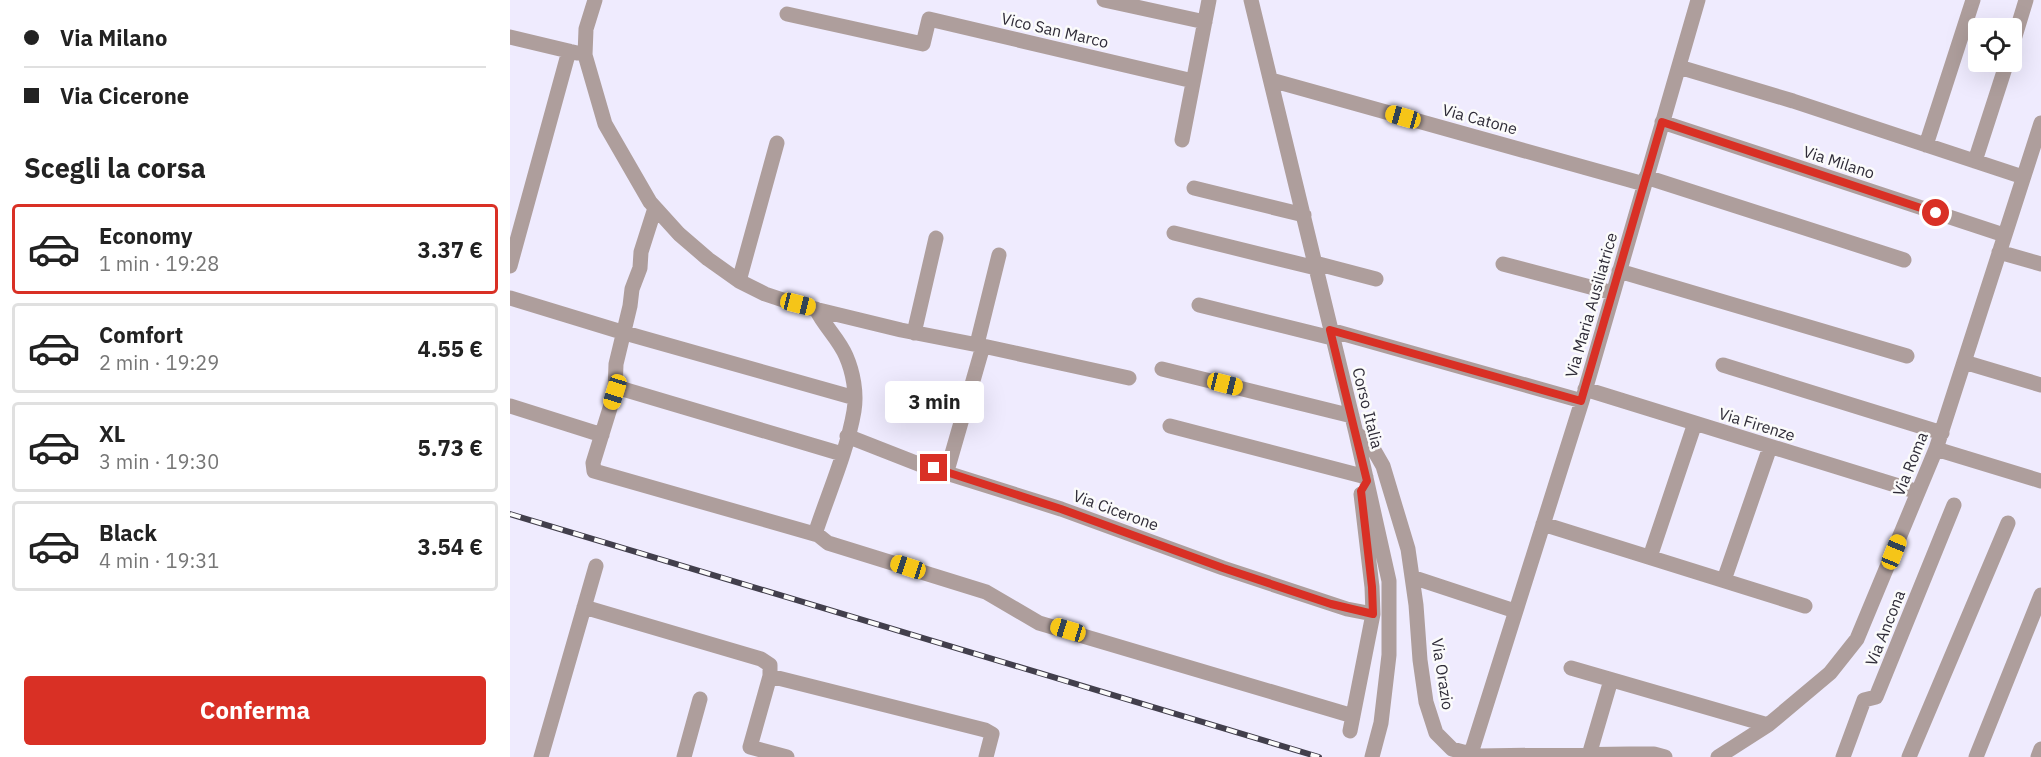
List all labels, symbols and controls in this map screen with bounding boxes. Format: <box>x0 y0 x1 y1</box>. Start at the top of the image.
street label: Vico San Marco <box>999 8 1111 52</box>
map controls <box>1968 18 2022 72</box>
button: locate <box>1968 18 2022 72</box>
text: Via Milano <box>60 23 167 52</box>
text: Via Cicerone <box>60 81 189 110</box>
street label: Via Catone <box>1440 99 1520 139</box>
car <box>1383 103 1423 131</box>
street label: Via Milano <box>1801 141 1877 183</box>
text: Scegli la corsa <box>24 150 206 185</box>
route start <box>1922 199 1949 226</box>
text: Economy <box>99 221 193 250</box>
icon: car <box>27 222 81 276</box>
street label: Via Maria Ausiliatrice <box>1561 230 1621 380</box>
text: 3.37 € <box>418 235 483 264</box>
text: 1 min · 19:28 <box>99 250 219 277</box>
car <box>778 291 818 317</box>
text: Comfort <box>99 320 183 349</box>
icon: car <box>27 321 81 375</box>
text: 4.55 € <box>418 334 483 363</box>
text: 2 min · 19:29 <box>99 349 219 376</box>
street label: Corso Italia <box>1348 365 1388 451</box>
car <box>1205 371 1245 397</box>
car <box>601 372 629 412</box>
callout: 3 min <box>884 381 984 423</box>
text: 3 min <box>908 388 961 415</box>
street label: Via Firenze <box>1716 403 1798 445</box>
text: XL <box>99 419 125 448</box>
icon: car <box>27 420 81 474</box>
street label: Via Roma <box>1888 429 1932 499</box>
text: 5.73 € <box>418 433 483 462</box>
text: 3 min · 19:30 <box>99 448 219 475</box>
route end <box>920 454 947 481</box>
street label: Via Cicerone <box>1071 485 1162 535</box>
text: Black <box>99 518 157 547</box>
icon: car <box>27 519 81 573</box>
text: 3.54 € <box>418 532 483 561</box>
car <box>1879 532 1909 572</box>
text: 4 min · 19:31 <box>99 547 219 574</box>
car <box>888 553 928 581</box>
street label: Via Ancona <box>1861 587 1909 669</box>
car <box>1048 616 1088 644</box>
street label: Via Orazio <box>1427 637 1459 711</box>
button: Conferma <box>24 676 486 745</box>

